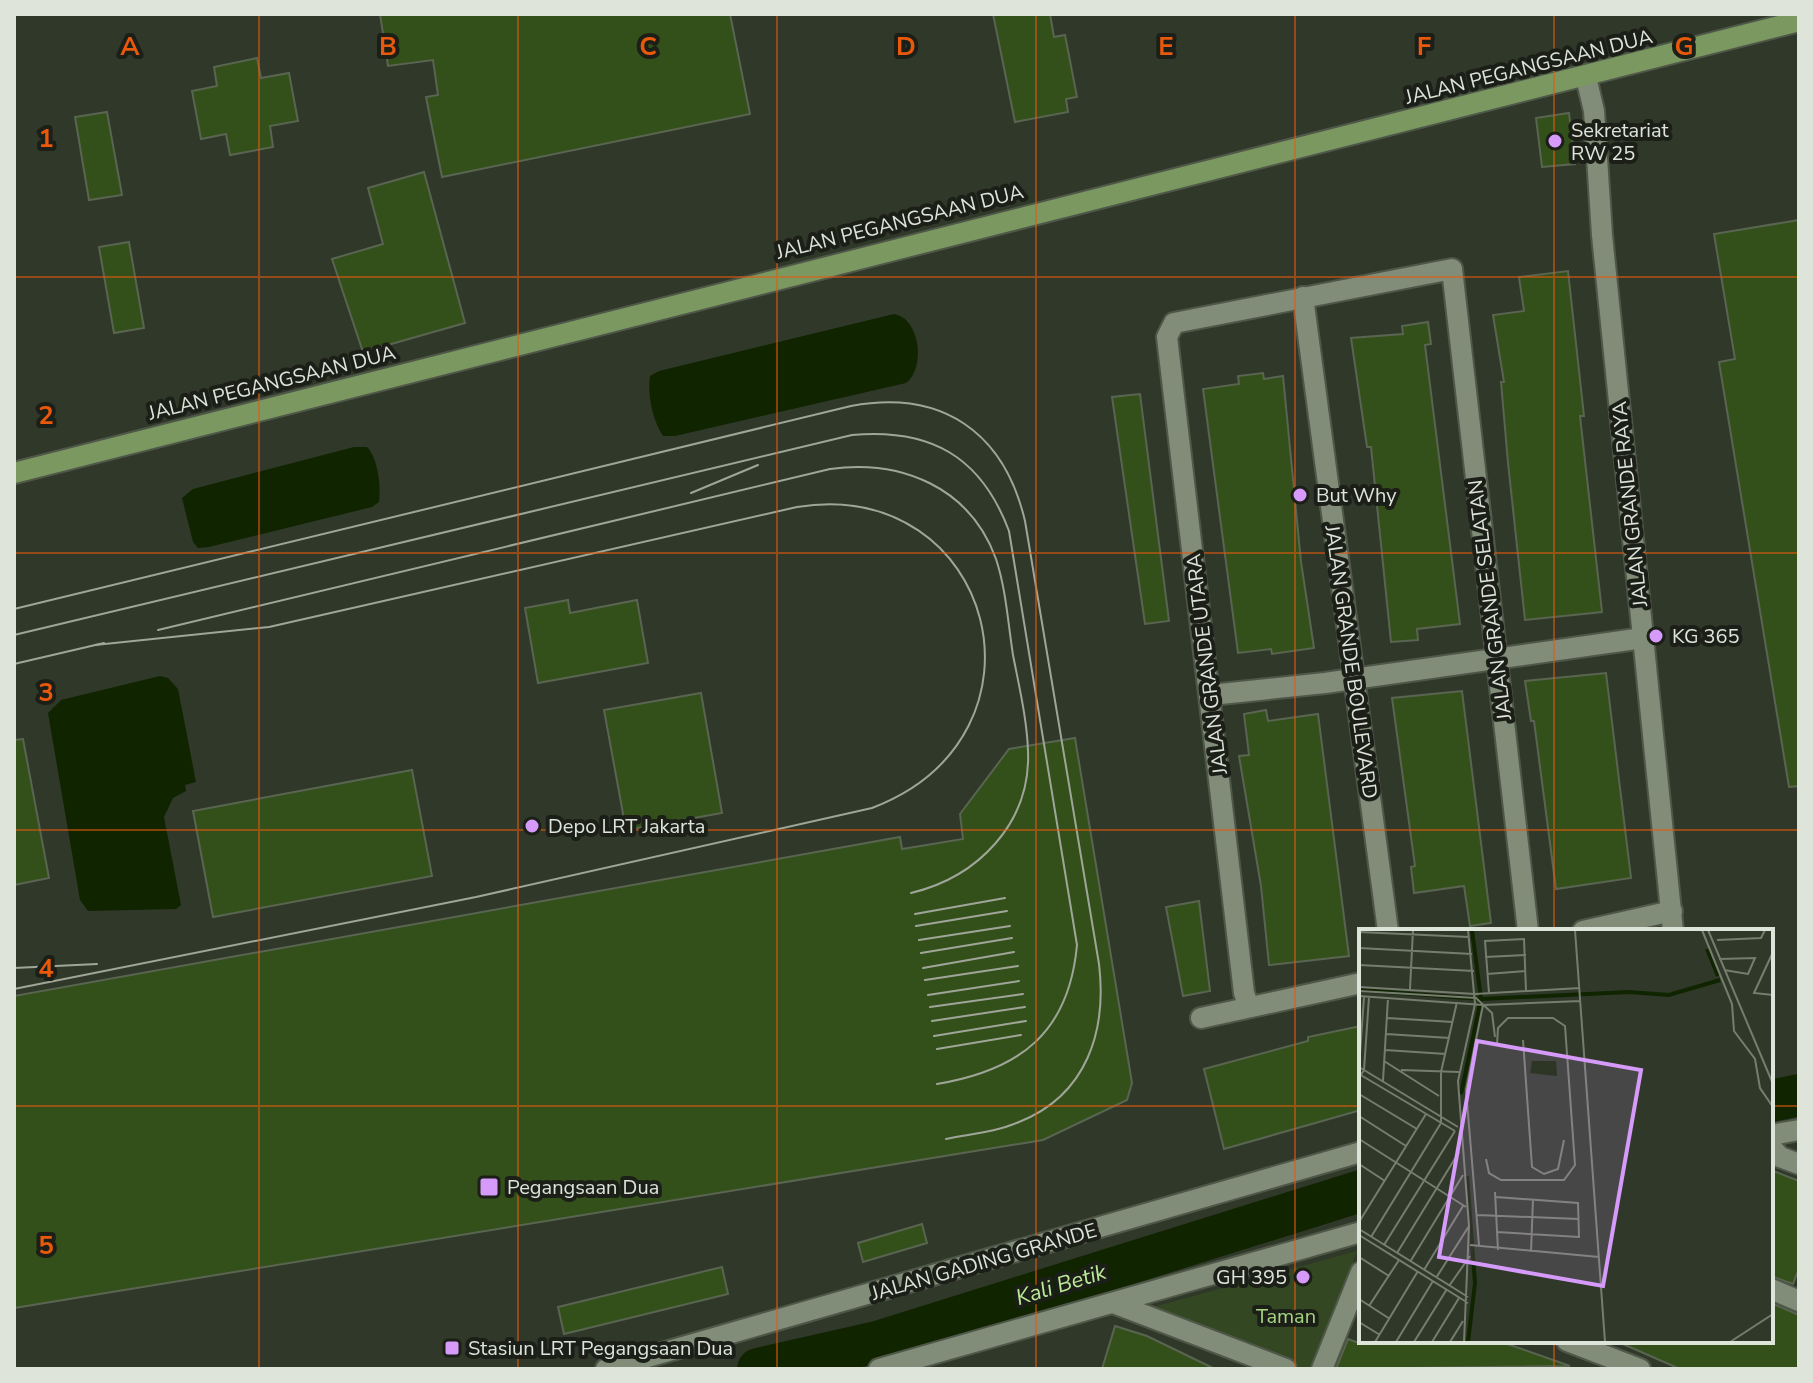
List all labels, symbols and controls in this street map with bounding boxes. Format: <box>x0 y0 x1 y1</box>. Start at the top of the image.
street label: JALAN PEGANGSAAN DUA <box>1402 23 1656 111</box>
text: A <box>120 29 140 64</box>
text: B <box>379 29 397 64</box>
text: C <box>639 29 657 64</box>
text: D <box>896 29 916 64</box>
text: E <box>1158 29 1174 64</box>
text: F <box>1417 29 1431 64</box>
text: G <box>1674 29 1694 64</box>
place label: Sekretariat RW 25 <box>1571 117 1670 167</box>
text: 1 <box>38 121 54 156</box>
marker: Sekretariat RW 25 <box>1546 132 1564 150</box>
street label: JALAN PEGANGSAAN DUA <box>773 178 1027 266</box>
street label: JALAN PEGANGSAAN DUA <box>145 339 399 427</box>
text: 2 <box>38 398 54 433</box>
street label: JALAN GRANDE RAYA <box>1606 400 1654 609</box>
street label: JALAN GRANDE SELATAN <box>1462 478 1518 723</box>
place label: But Why <box>1316 482 1397 509</box>
marker: But Why <box>1291 486 1309 504</box>
street label: JALAN GRANDE BOULEVARD <box>1318 522 1384 801</box>
street label: JALAN GRANDE UTARA <box>1180 552 1234 777</box>
place label: KG 365 <box>1672 623 1740 650</box>
marker: KG 365 <box>1647 627 1665 645</box>
text: 3 <box>38 675 54 710</box>
place label: Depo LRT Jakarta <box>548 813 705 840</box>
marker: Depo LRT Jakarta <box>523 817 541 835</box>
inset map <box>1359 929 1773 1343</box>
text: 4 <box>38 951 54 986</box>
place label: Pegangsaan Dua <box>507 1174 659 1201</box>
marker: Pegangsaan Dua <box>478 1176 500 1198</box>
street label: JALAN GADING GRANDE <box>867 1217 1100 1307</box>
text: 5 <box>38 1228 54 1263</box>
water label: Kali Betik <box>1012 1257 1111 1313</box>
place label: GH 395 <box>1216 1264 1287 1291</box>
marker: GH 395 <box>1294 1268 1312 1286</box>
park label: Taman <box>1256 1303 1316 1330</box>
place label: Stasiun LRT Pegangsaan Dua <box>468 1335 733 1362</box>
marker: Stasiun LRT Pegangsaan Dua <box>443 1339 461 1357</box>

